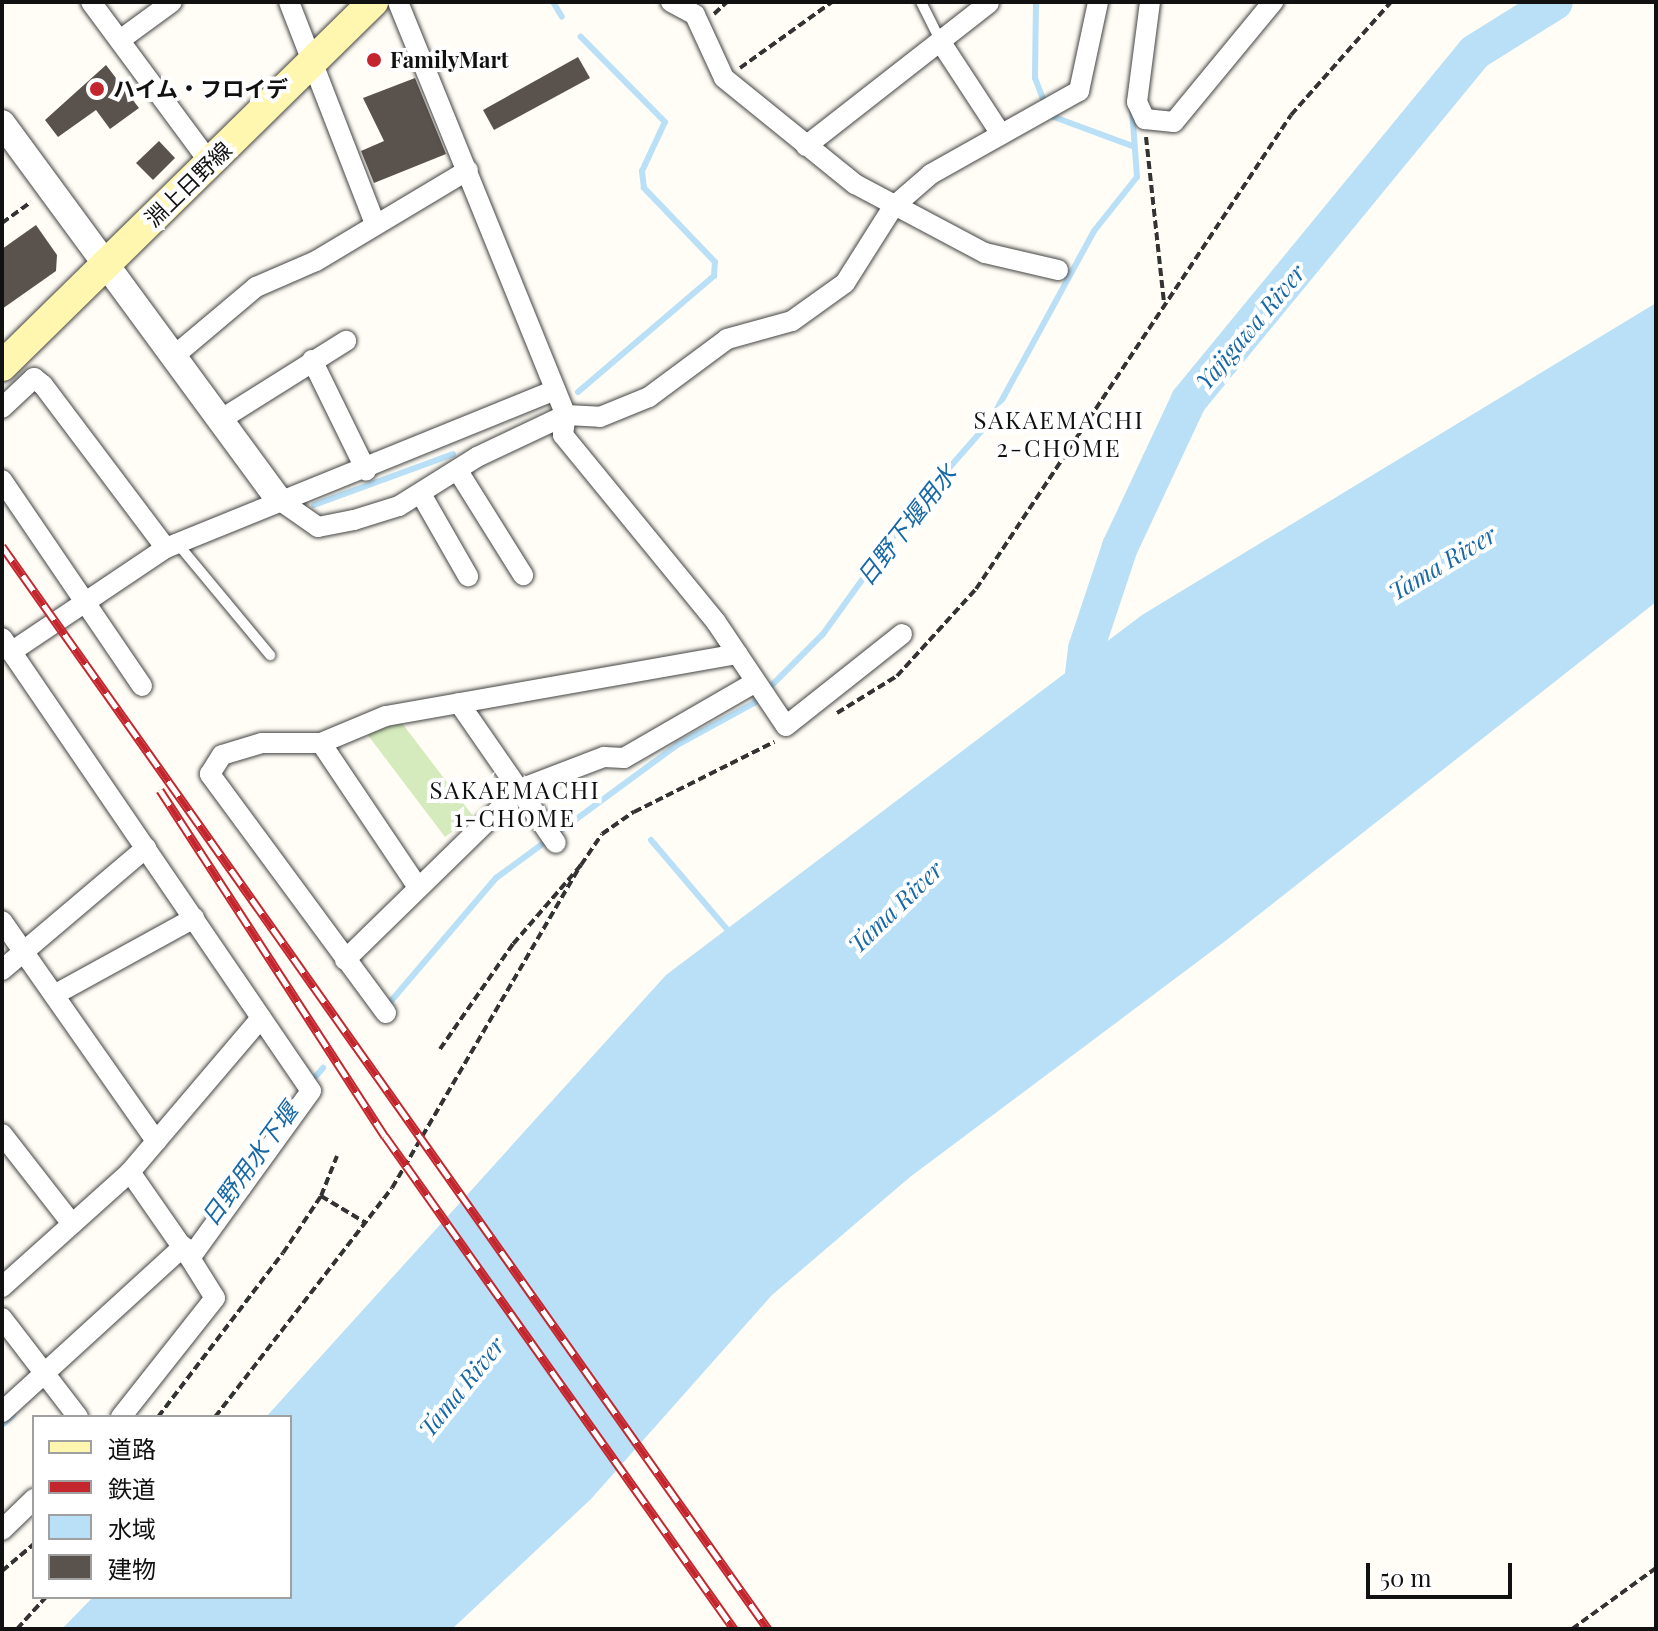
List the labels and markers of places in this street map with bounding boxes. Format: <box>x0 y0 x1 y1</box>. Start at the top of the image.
place label: FamilyMart <box>390 47 508 73</box>
marker: FamilyMart <box>365 51 383 69</box>
place label: ハイム・フロイデ <box>113 76 289 102</box>
marker: ハイム・フロイデ <box>88 80 106 98</box>

